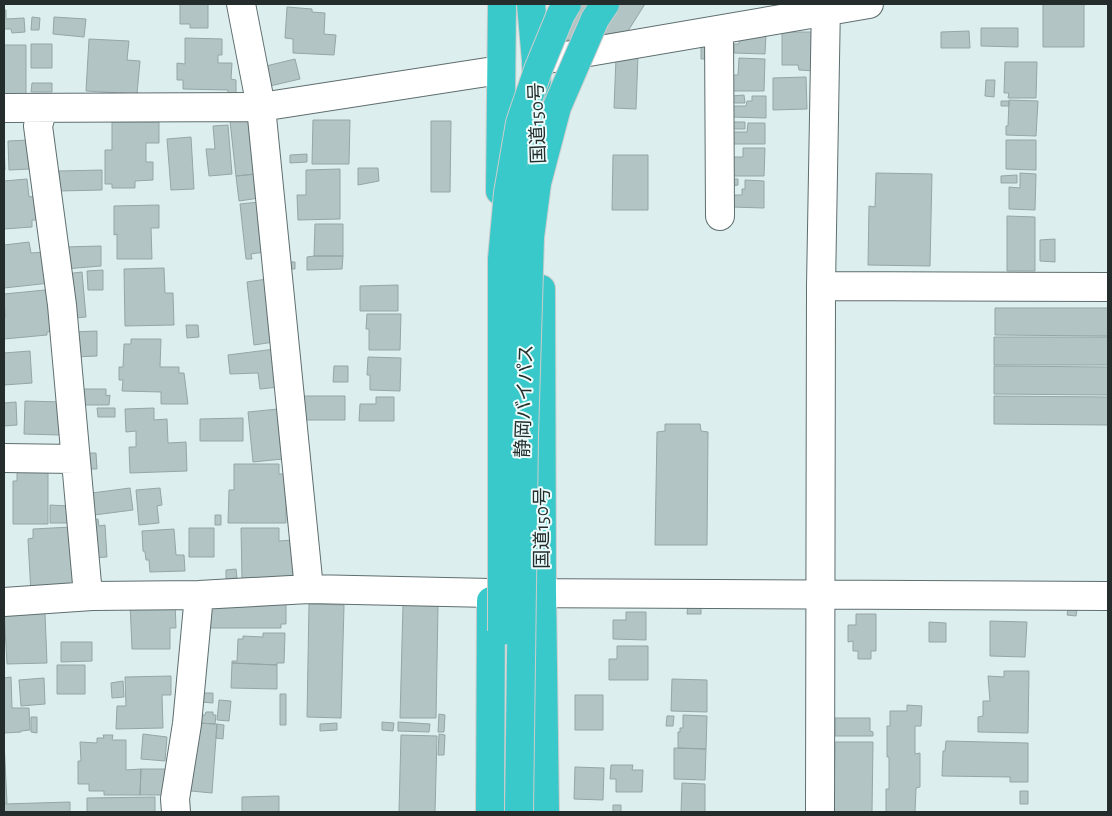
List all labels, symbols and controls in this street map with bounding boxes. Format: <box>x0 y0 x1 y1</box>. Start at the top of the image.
street label: 国道150号 <box>526 82 549 164</box>
street label: 静岡バイパス <box>513 344 536 458</box>
street label: 国道150号 <box>532 487 552 569</box>

